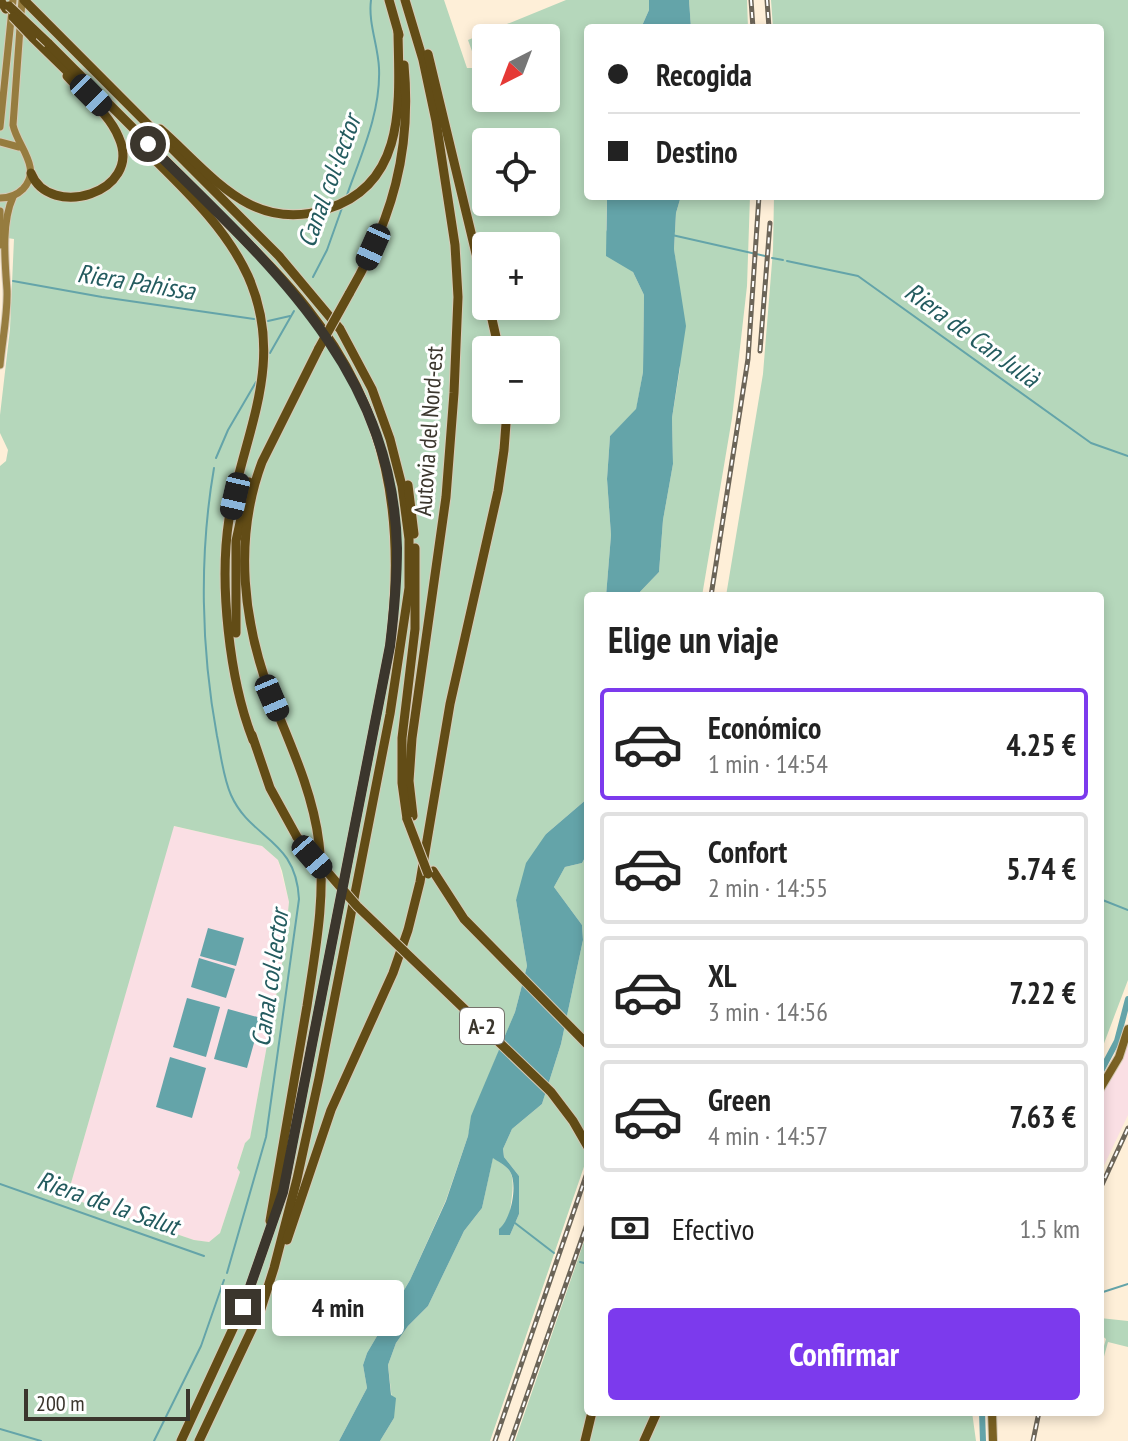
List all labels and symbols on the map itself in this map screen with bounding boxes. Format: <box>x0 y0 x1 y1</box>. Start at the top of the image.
north arrow <box>472 24 560 112</box>
car <box>66 70 116 120</box>
water label: Canal col·lector <box>289 107 369 251</box>
route start <box>130 126 166 162</box>
car <box>352 220 394 274</box>
water label: Riera Pahissa <box>75 256 199 307</box>
water label: Riera de Can Julià <box>899 275 1047 395</box>
street label: Autovia del Nord-est <box>407 345 450 517</box>
car <box>218 470 252 522</box>
car <box>252 671 292 725</box>
car <box>287 831 337 883</box>
water label: Canal col·lector <box>244 903 296 1049</box>
road number: A-2 <box>460 1008 504 1044</box>
water label: Riera de la Salut <box>33 1163 186 1243</box>
callout: 4 min <box>271 1279 403 1335</box>
route end <box>225 1289 261 1325</box>
scale bar <box>24 1385 190 1421</box>

